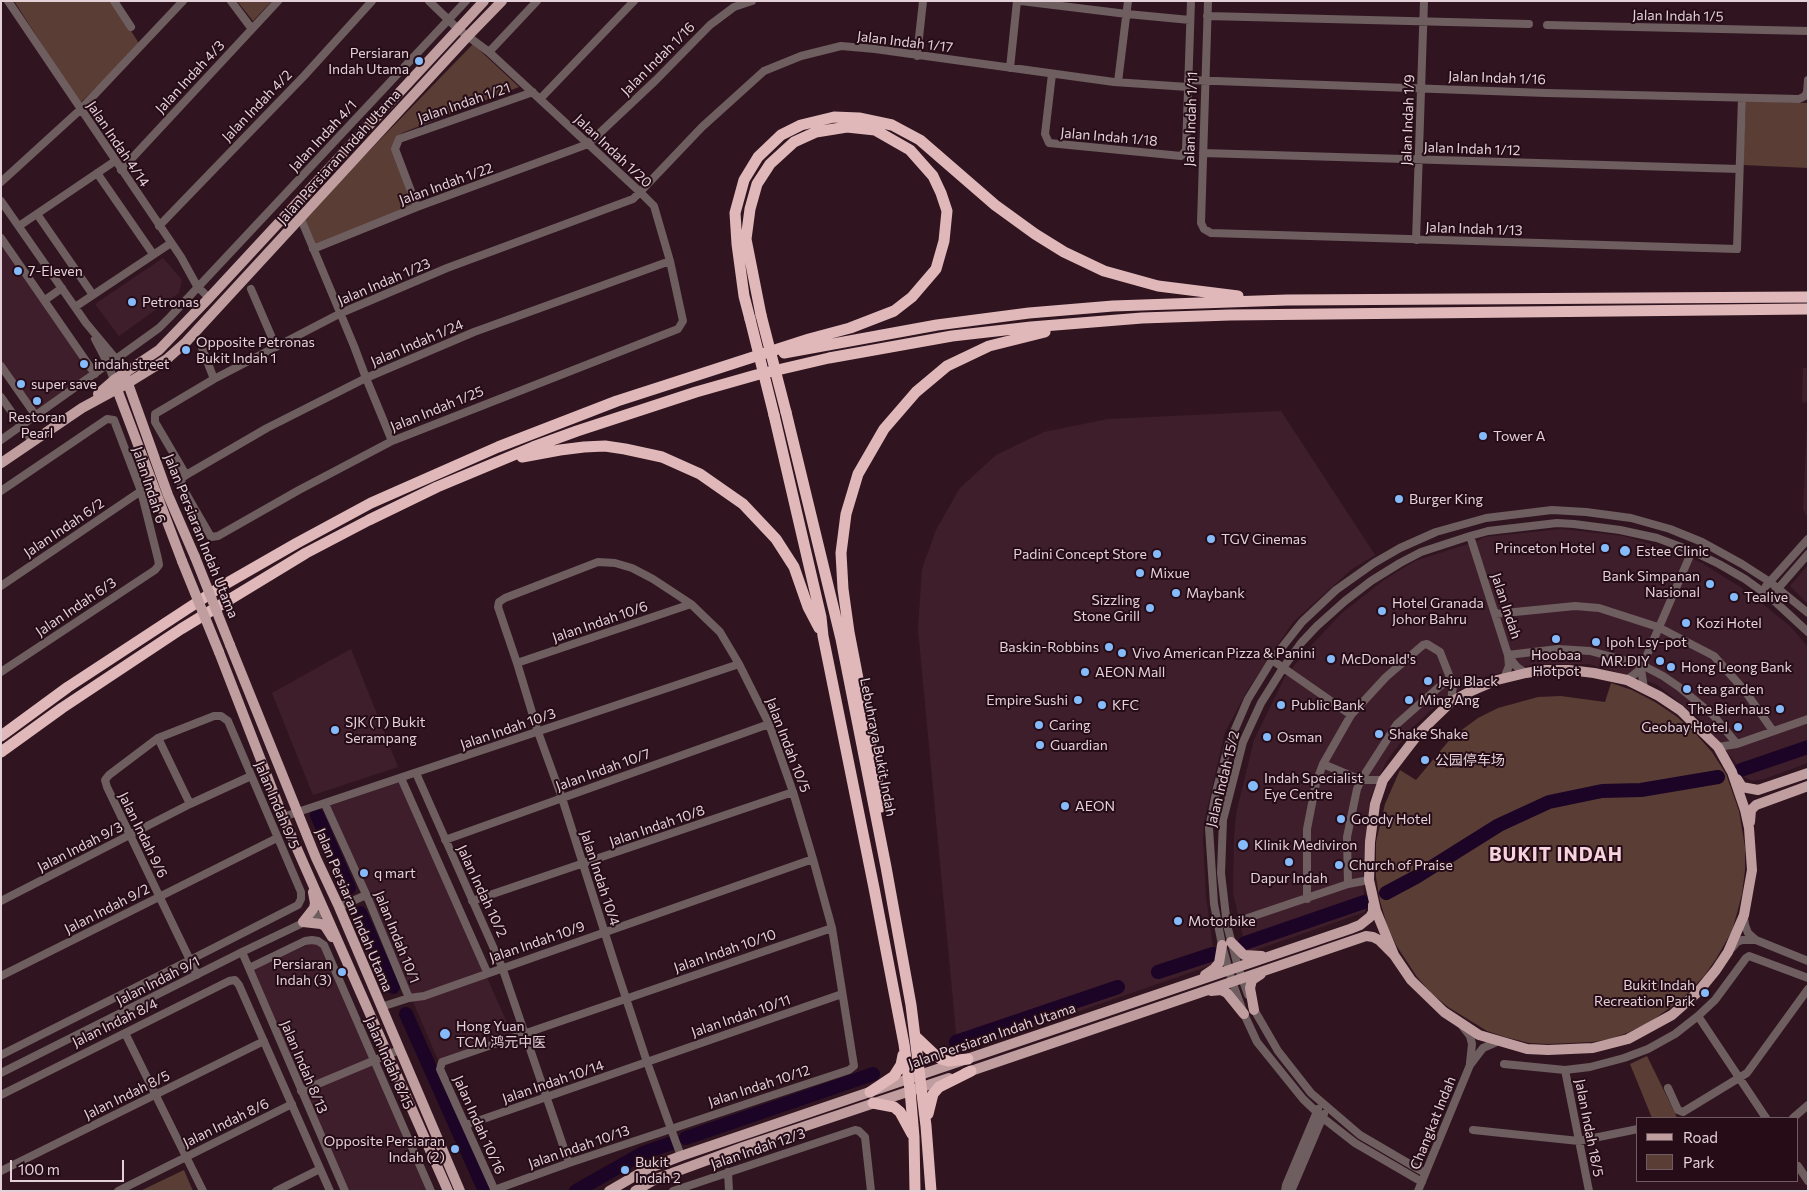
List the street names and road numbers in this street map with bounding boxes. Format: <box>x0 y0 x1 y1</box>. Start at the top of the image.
street label: Jalan Indah 1/5 <box>1632 7 1724 25</box>
street label: Jalan Indah 1/16 <box>618 19 698 99</box>
street label: Jalan Indah 1/17 <box>856 28 954 56</box>
street label: Jalan Indah 4/3 <box>152 37 228 117</box>
street label: Jalan Indah 4/2 <box>219 67 295 145</box>
street label: Jalan Indah 1/16 <box>1448 68 1546 88</box>
street label: Jalan Indah 1/11 <box>1181 71 1201 167</box>
street label: Jalan Indah 1/9 <box>1398 74 1418 166</box>
street label: Jalan Indah 1/21 <box>415 79 513 127</box>
street label: Jalan Persiaran Indah Utama <box>274 86 404 228</box>
street label: Jalan Indah 4/1 <box>286 97 360 175</box>
street label: Jalan Indah 4/14 <box>83 98 153 190</box>
street label: Jalan Indah 1/20 <box>571 111 655 191</box>
street label: Jalan Indah 1/18 <box>1060 124 1158 150</box>
street label: Jalan Indah 1/12 <box>1423 139 1521 159</box>
street label: Jalan Indah 1/22 <box>397 159 495 209</box>
street label: Jalan Indah 1/13 <box>1425 219 1523 239</box>
street label: Jalan Indah 1/23 <box>335 255 433 309</box>
street label: Jalan Indah 1/24 <box>368 316 466 370</box>
street label: Jalan Indah 1/25 <box>388 383 486 435</box>
street label: Jalan Indah 6 <box>129 445 169 525</box>
street label: Jalan Persiaran Indah Utama <box>160 451 242 621</box>
street label: Jalan Indah 6/2 <box>21 495 107 561</box>
street label: Jalan Indah <box>1487 571 1525 641</box>
street label: Jalan Indah 6/3 <box>33 574 119 640</box>
street label: Jalan Indah 10/6 <box>550 598 650 646</box>
street label: Lebuhraya Bukit Indah <box>856 676 900 818</box>
street label: Jalan Indah 10/5 <box>762 695 814 795</box>
street label: Jalan Indah 10/3 <box>458 705 558 753</box>
street label: Jalan Indah 15/2 <box>1203 729 1243 829</box>
street label: Jalan Indah 10/7 <box>553 745 653 795</box>
street label: Jalan Indah 9/5 <box>251 759 303 851</box>
street label: Jalan Indah 9/6 <box>115 789 171 881</box>
street label: Jalan Indah 10/8 <box>607 802 707 850</box>
street label: Jalan Indah 9/3 <box>35 818 125 876</box>
street label: Jalan Persiaran Indah Utama <box>312 826 396 994</box>
street label: Jalan Indah 10/4 <box>577 828 623 928</box>
street label: Jalan Indah 10/2 <box>453 842 511 940</box>
street label: Jalan Indah 9/2 <box>62 880 152 938</box>
street label: Jalan Indah 10/1 <box>371 888 423 986</box>
street label: Jalan Indah 10/9 <box>487 918 587 966</box>
street label: Jalan Indah 10/10 <box>672 926 778 976</box>
street label: Jalan Indah 9/1 <box>113 953 203 1009</box>
street label: Jalan Indah 10/11 <box>689 991 793 1041</box>
street label: Jalan Indah 8/4 <box>70 995 160 1051</box>
street label: Jalan Persiaran Indah Utama <box>906 999 1078 1073</box>
street label: Jalan Indah 8/15 <box>361 1014 417 1112</box>
street label: Jalan Indah 8/13 <box>277 1018 331 1116</box>
street label: Jalan Indah 10/14 <box>500 1057 606 1107</box>
street label: Jalan Indah 10/12 <box>706 1062 812 1110</box>
street label: Jalan Indah 8/5 <box>81 1067 173 1123</box>
street label: Jalan Indah 10/16 <box>450 1073 508 1177</box>
street label: Changkat Indah <box>1407 1074 1459 1172</box>
street label: Jalan Indah 18/5 <box>1571 1078 1607 1178</box>
street label: Jalan Indah 8/6 <box>180 1095 272 1151</box>
street label: Jalan Indah 10/13 <box>526 1122 632 1172</box>
street label: Jalan Indah 12/3 <box>708 1125 808 1173</box>

